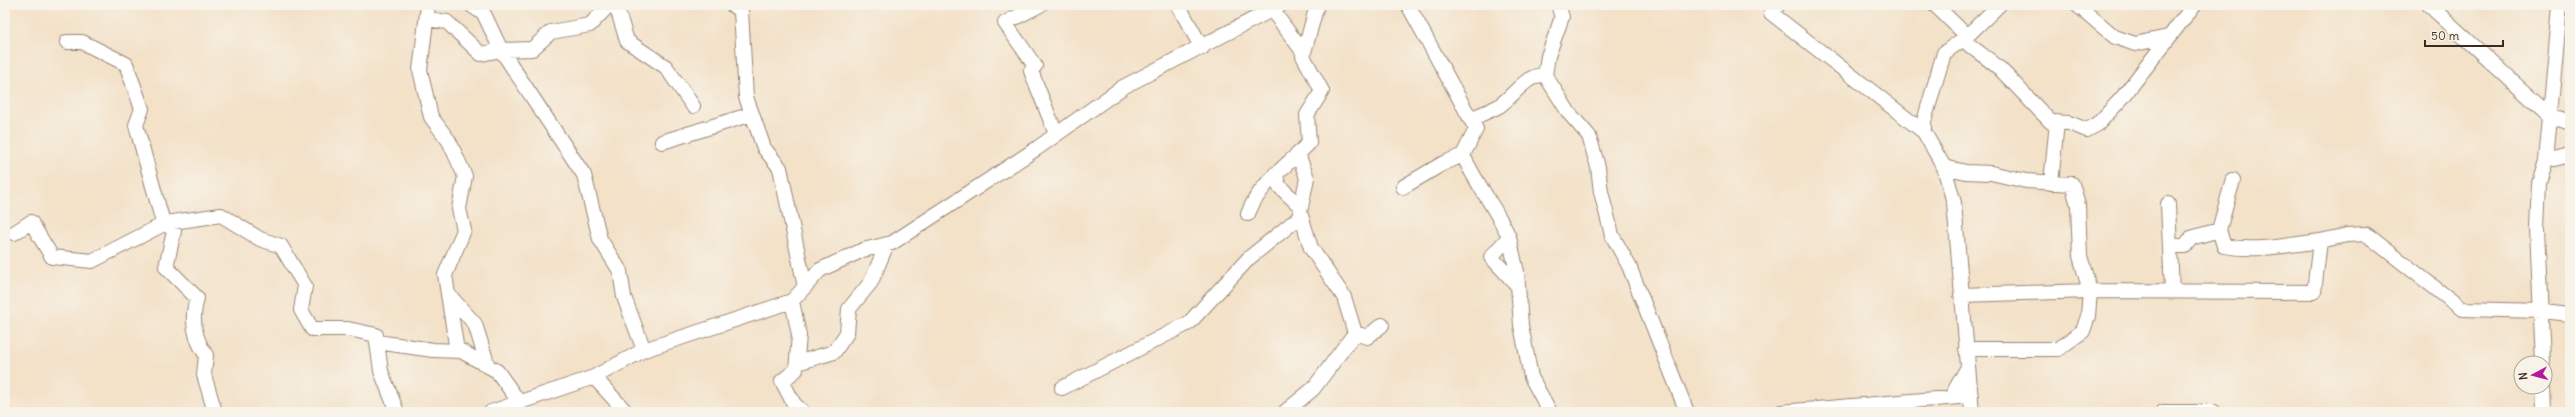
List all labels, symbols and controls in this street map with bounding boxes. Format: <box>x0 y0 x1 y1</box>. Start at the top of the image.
scale bar <box>2425 22 2503 48</box>
text: 50 m <box>2431 28 2460 43</box>
north arrow <box>2513 355 2553 395</box>
text: N <box>2516 372 2530 381</box>

